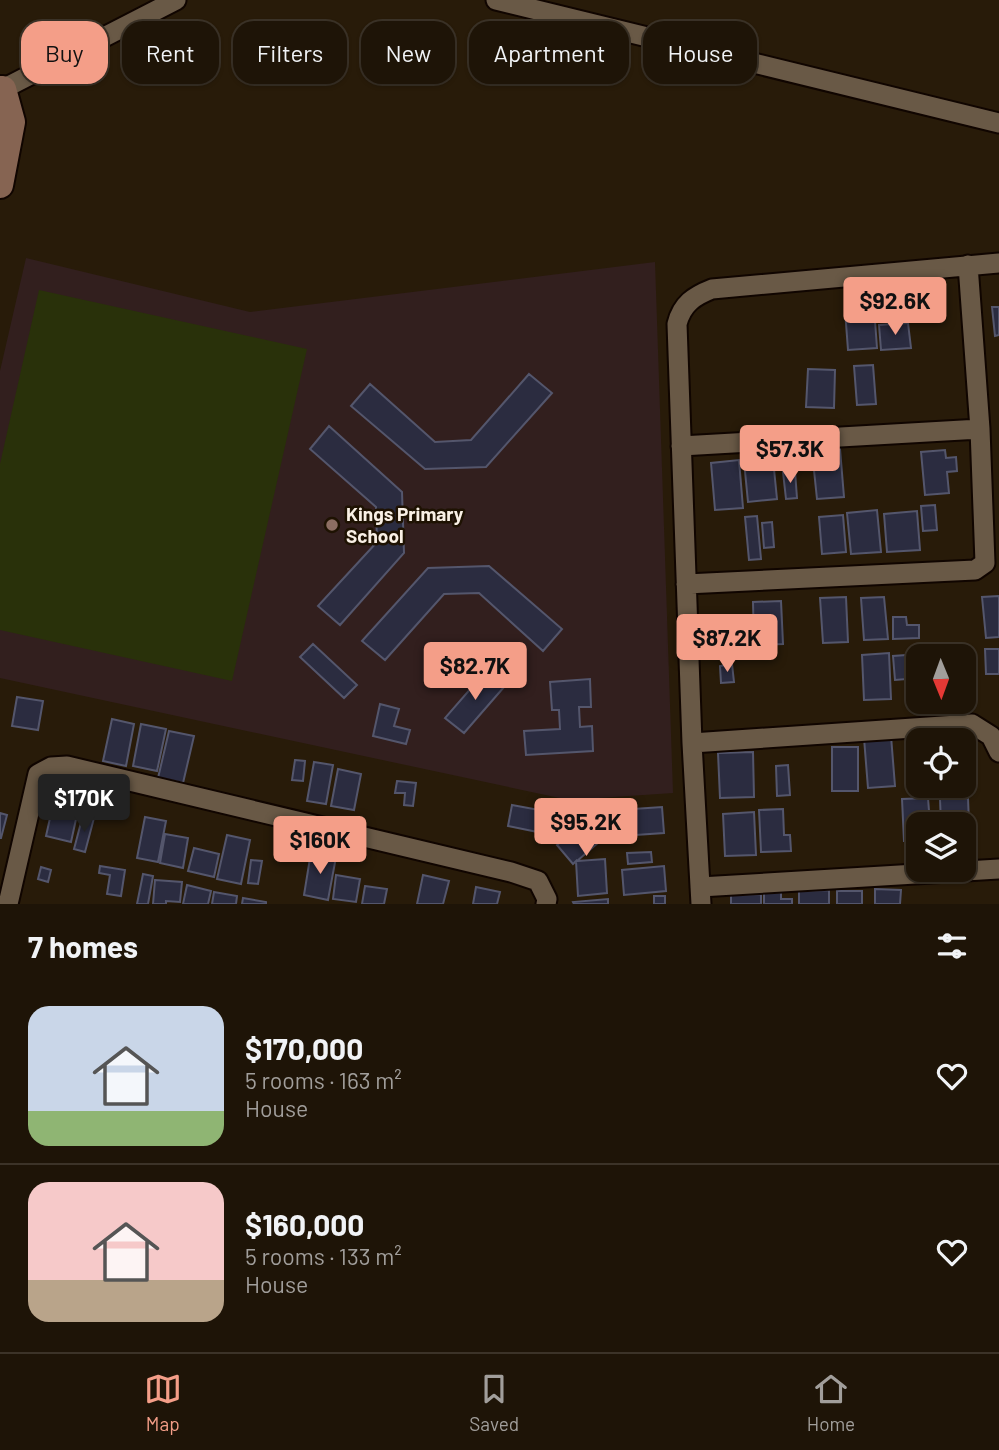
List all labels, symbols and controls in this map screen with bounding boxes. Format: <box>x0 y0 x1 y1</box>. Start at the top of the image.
chip: Buy <box>21 21 108 84</box>
chip: Rent <box>122 21 219 84</box>
chip: Filters <box>233 21 347 84</box>
chip: New <box>361 21 455 84</box>
chip: Apartment <box>469 21 629 84</box>
chip: House <box>643 21 757 84</box>
pin: $92.6K <box>838 278 952 337</box>
text: $92.6K <box>859 286 931 314</box>
pin: $57.3K <box>733 426 847 485</box>
text: $57.3K <box>756 434 824 462</box>
place label: Kings Primary School <box>346 502 464 547</box>
marker: Kings Primary School <box>324 517 340 533</box>
pin: $87.2K <box>670 614 784 674</box>
text: $87.2K <box>693 623 761 651</box>
pin: $82.7K <box>418 642 532 702</box>
north arrow <box>906 644 976 714</box>
map controls <box>906 644 976 882</box>
text: $82.7K <box>440 651 510 679</box>
button: locate <box>906 728 976 798</box>
pin: $170K <box>35 774 133 834</box>
text: $170K <box>54 783 114 811</box>
pin: $95.2K <box>529 798 643 858</box>
text: $95.2K <box>550 807 622 835</box>
button: layers <box>906 812 976 882</box>
pin: $160K <box>271 816 369 876</box>
text: $160K <box>289 825 351 853</box>
icon: filters <box>933 927 971 965</box>
text: 7 homes <box>28 928 138 964</box>
text: $170,000 <box>245 1030 363 1066</box>
icon: home <box>84 1034 168 1118</box>
icon: heart <box>933 1057 971 1095</box>
text: 5 rooms · 163 m² <box>245 1066 402 1094</box>
text: House <box>245 1094 308 1122</box>
text: $160,000 <box>245 1206 364 1242</box>
icon: home <box>84 1210 168 1294</box>
icon: heart <box>933 1233 971 1271</box>
text: 5 rooms · 133 m² <box>245 1242 402 1270</box>
text: House <box>245 1270 308 1298</box>
tab: Map <box>144 1370 182 1435</box>
tab: Saved <box>469 1370 519 1435</box>
tab: Home <box>807 1370 855 1435</box>

